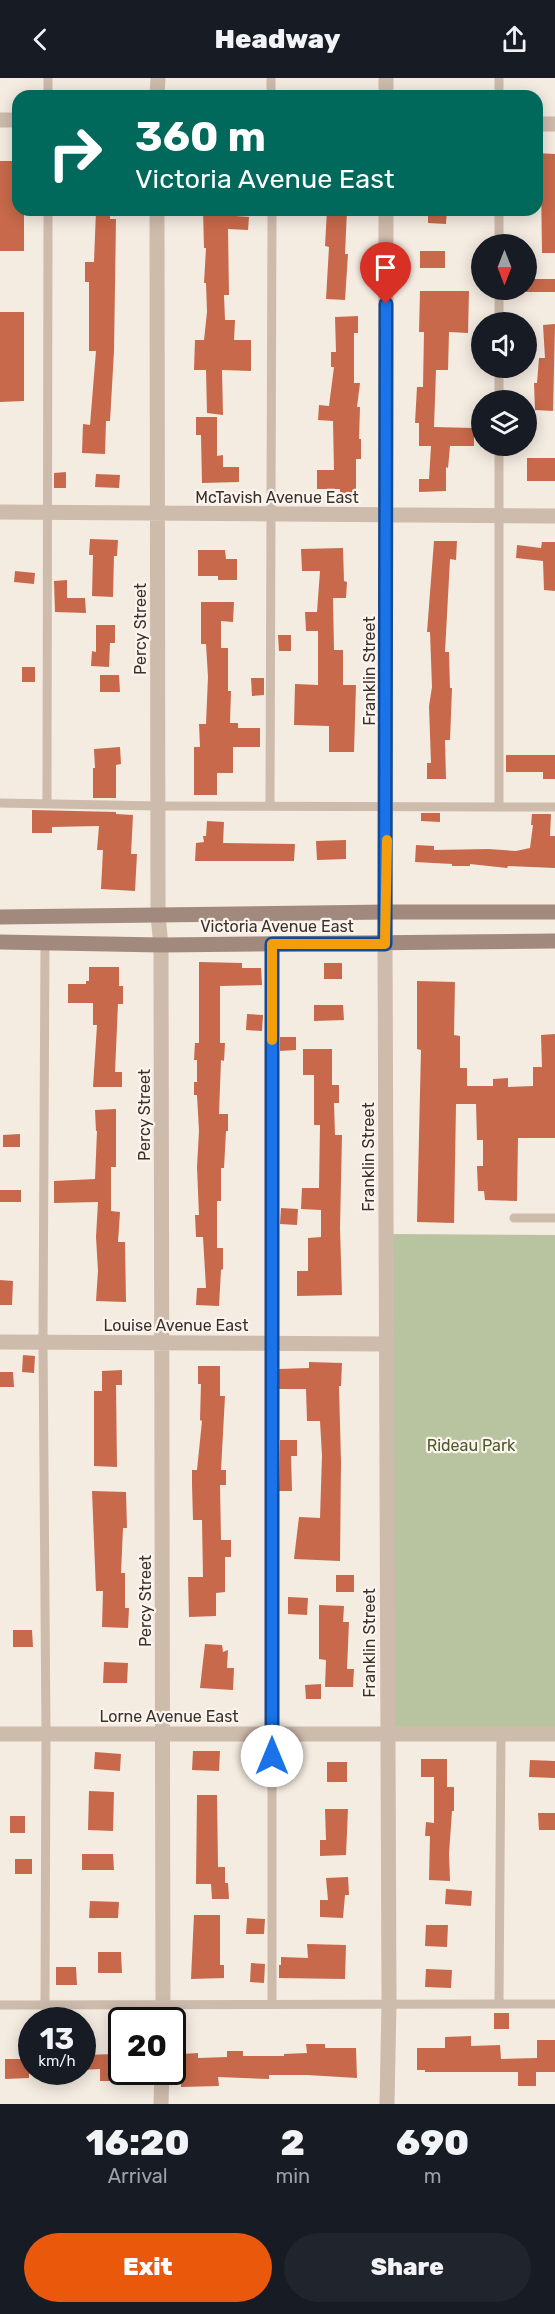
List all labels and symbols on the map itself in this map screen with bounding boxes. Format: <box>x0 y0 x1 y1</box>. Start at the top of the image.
north arrow <box>471 234 537 300</box>
pin <box>360 242 411 304</box>
street label: McTavish Avenue East <box>195 488 359 507</box>
street label: Percy Street <box>131 583 150 675</box>
street label: Franklin Street <box>360 616 379 726</box>
street label: Victoria Avenue East <box>200 917 354 936</box>
street label: Percy Street <box>135 1069 154 1161</box>
street label: Franklin Street <box>359 1102 378 1212</box>
street label: Louise Avenue East <box>103 1316 249 1335</box>
park label: Rideau Park <box>427 1436 516 1455</box>
street label: Percy Street <box>136 1555 155 1647</box>
street label: Franklin Street <box>360 1588 379 1698</box>
street label: Lorne Avenue East <box>99 1707 239 1726</box>
position arrow <box>240 1724 304 1788</box>
speed limit sign: 20 <box>108 2007 186 2085</box>

